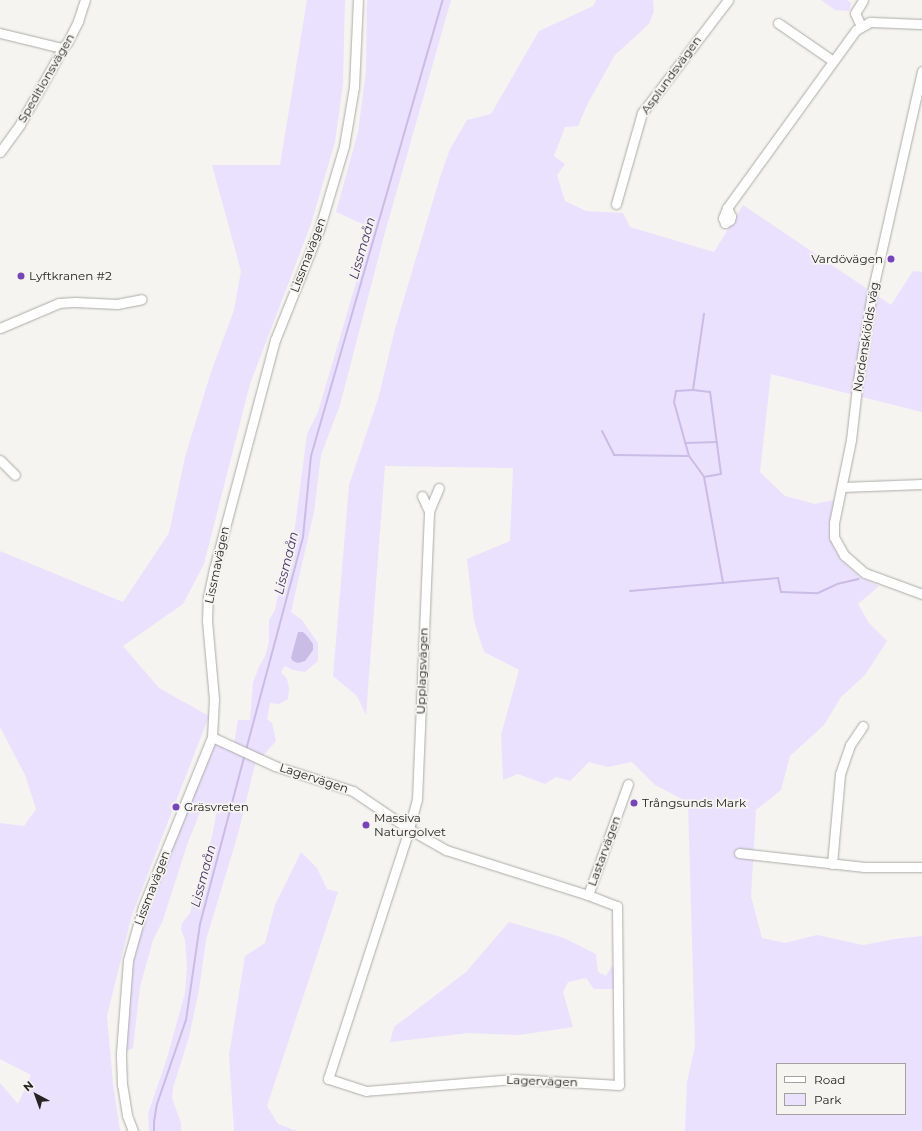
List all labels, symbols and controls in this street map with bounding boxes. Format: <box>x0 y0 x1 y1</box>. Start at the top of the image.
street label: Speditionsvägen <box>15 31 77 125</box>
street label: Asplundsvägen <box>638 33 704 117</box>
water label: Lissmaån <box>346 215 378 281</box>
street label: Lissmavägen <box>287 216 329 294</box>
place label: Vardövägen <box>811 252 883 266</box>
marker: Vardövägen <box>886 254 896 264</box>
place label: Lyftkranen #2 <box>29 269 112 283</box>
marker: Lyftkranen #2 <box>16 271 26 281</box>
street label: Nordenskiölds väg <box>850 281 882 393</box>
street label: Lissmavägen <box>202 525 232 605</box>
water label: Lissmaån <box>271 530 301 596</box>
street label: Upplagsvägen <box>413 627 431 715</box>
street label: Lagervägen <box>278 760 350 796</box>
place label: Trångsunds Mark <box>642 796 746 810</box>
marker: Trångsunds Mark <box>629 798 639 808</box>
place label: Gräsvreten <box>184 800 249 814</box>
marker: Gräsvreten <box>171 802 181 812</box>
place label: Massiva Naturgolvet <box>374 811 446 839</box>
street label: Lastarvägen <box>585 814 623 888</box>
marker: Massiva Naturgolvet <box>361 820 371 830</box>
water label: Lissmaån <box>187 843 219 909</box>
street label: Lissmavägen <box>131 849 173 927</box>
legend <box>776 1063 906 1115</box>
text: Road <box>814 1072 845 1087</box>
street label: Lagervägen <box>506 1073 578 1089</box>
north arrow <box>16 1075 56 1115</box>
text: N <box>20 1078 36 1094</box>
text: Park <box>814 1092 841 1107</box>

